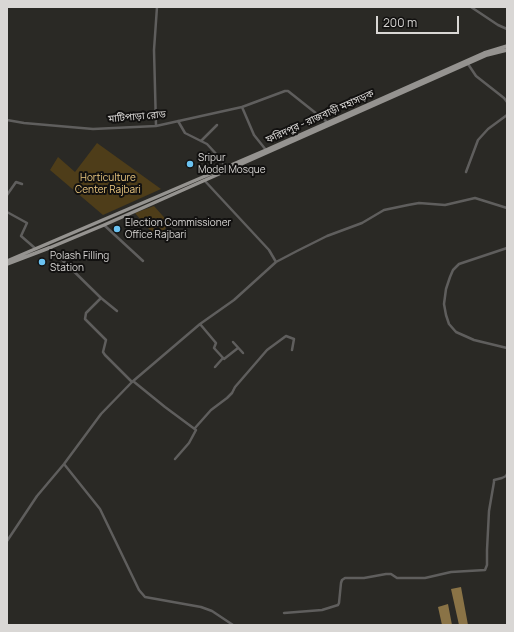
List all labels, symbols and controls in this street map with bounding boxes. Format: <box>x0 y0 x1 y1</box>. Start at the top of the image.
scale bar <box>378 8 461 34</box>
text: 200 m <box>383 14 417 31</box>
street label: ফরিদপুর - রাজবাড়ী মহাসড়ক <box>264 88 376 146</box>
street label: মাটিপাড়া রোড <box>108 109 166 125</box>
place label: Sripur Model Mosque <box>198 152 266 176</box>
marker: Sripur Model Mosque <box>185 159 195 169</box>
park label: Horticulture Center Rajbari <box>75 172 141 196</box>
place label: Election Commissioner Office Rajbari <box>125 217 231 240</box>
marker: Election Commissioner Office Rajbari <box>112 224 122 234</box>
place label: Polash Filling Station <box>50 250 109 274</box>
marker: Polash Filling Station <box>37 257 47 267</box>

